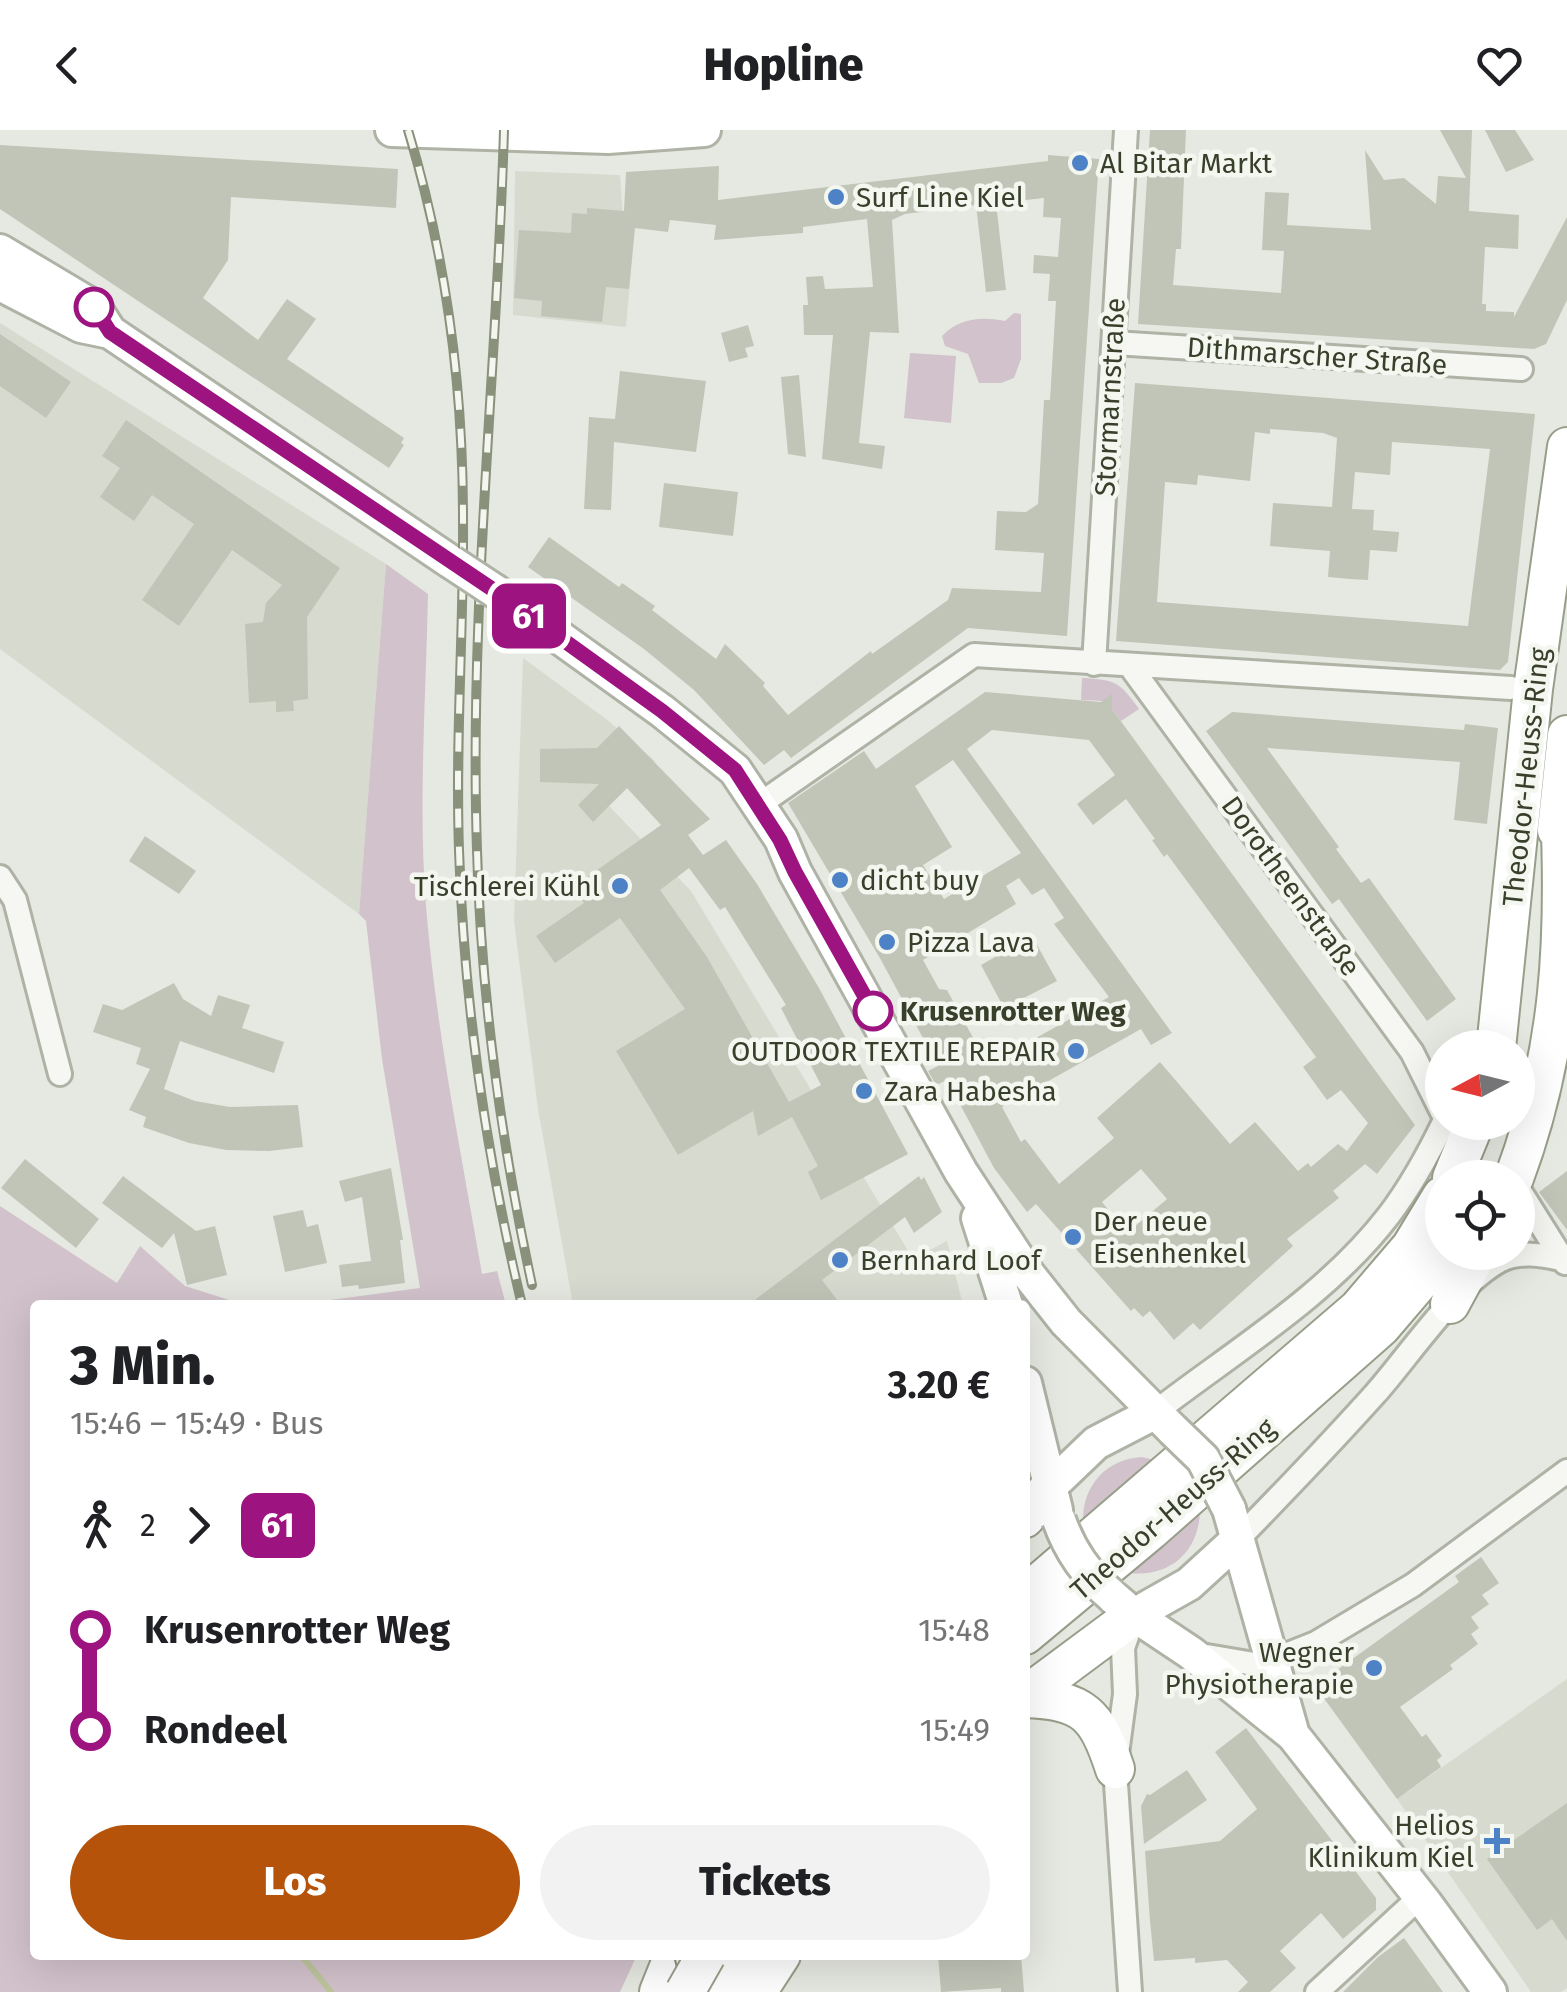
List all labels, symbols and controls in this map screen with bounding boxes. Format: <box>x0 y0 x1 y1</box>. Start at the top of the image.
icon: back <box>40 38 95 93</box>
text: Hopline <box>704 38 863 92</box>
icon: heart <box>1472 38 1527 93</box>
place label: Al Bitar Markt <box>1100 147 1273 180</box>
marker: Al Bitar Markt <box>1069 152 1091 174</box>
place label: Surf Line Kiel <box>856 181 1024 214</box>
marker: Surf Line Kiel <box>825 186 847 208</box>
unlabelled marker <box>75 288 113 326</box>
street label: Stormarnstraße <box>1088 297 1132 497</box>
street label: Dithmarscher Straße <box>1186 330 1448 382</box>
line badge: 61 <box>484 584 574 648</box>
text: 61 <box>512 595 546 637</box>
street label: Theodor-Heuss-Ring <box>1496 646 1556 908</box>
street label: Dorotheenstraße <box>1215 790 1367 982</box>
place label: dicht buy <box>860 864 979 897</box>
marker: dicht buy <box>829 869 851 891</box>
place label: Tischlerei Kühl <box>414 870 600 903</box>
marker: Tischlerei Kühl <box>609 875 631 897</box>
place label: Pizza Lava <box>907 926 1035 959</box>
marker: Pizza Lava <box>876 931 898 953</box>
marker: Krusenrotter Weg <box>854 992 892 1030</box>
place label: Krusenrotter Weg <box>900 995 1126 1028</box>
north arrow <box>1425 1030 1535 1140</box>
map controls <box>1425 1030 1535 1270</box>
place label: OUTDOOR TEXTILE REPAIR <box>731 1035 1056 1068</box>
marker: OUTDOOR TEXTILE REPAIR <box>1065 1040 1087 1062</box>
place label: Zara Habesha <box>884 1075 1057 1108</box>
marker: Zara Habesha <box>853 1080 875 1102</box>
button: locate <box>1425 1160 1535 1270</box>
place label: Der neue Eisenhenkel <box>1093 1205 1246 1270</box>
marker: Der neue Eisenhenkel <box>1062 1226 1084 1248</box>
place label: Bernhard Loof <box>860 1244 1043 1277</box>
marker: Bernhard Loof <box>829 1249 851 1271</box>
text: 3 Min. <box>70 1333 215 1399</box>
text: 3.20 € <box>888 1362 990 1408</box>
text: 15:46 – 15:49 · Bus <box>70 1404 323 1442</box>
street label: Theodor-Heuss-Ring <box>1064 1411 1282 1607</box>
icon: walk <box>70 1498 125 1553</box>
icon: forward <box>171 1498 226 1553</box>
text: 61 <box>261 1504 295 1546</box>
text: 2 <box>140 1506 156 1544</box>
text: Krusenrotter Weg <box>144 1607 450 1653</box>
text: 15:48 <box>918 1611 990 1649</box>
place label: Wegner Physiotherapie <box>1165 1636 1354 1701</box>
marker: Wegner Physiotherapie <box>1363 1657 1385 1679</box>
text: Rondeel <box>144 1707 287 1753</box>
text: 15:49 <box>919 1711 990 1749</box>
place label: Helios Klinikum Kiel <box>1307 1809 1474 1874</box>
button: Los <box>70 1825 520 1940</box>
button: Tickets <box>540 1825 990 1940</box>
marker: Helios Klinikum Kiel <box>1484 1828 1510 1854</box>

